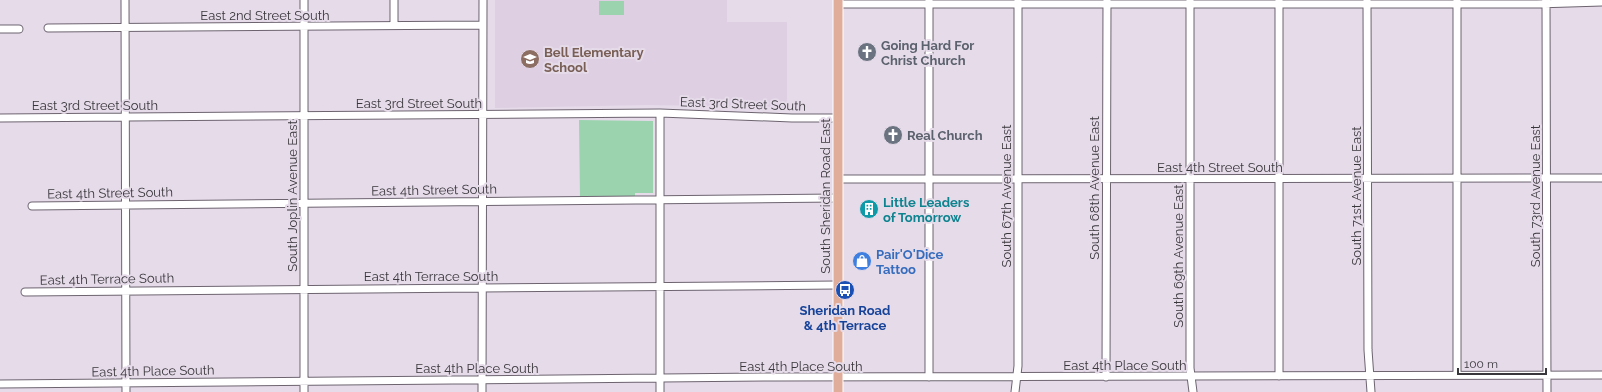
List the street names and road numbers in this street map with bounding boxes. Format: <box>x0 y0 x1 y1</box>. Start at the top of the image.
street label: East 2nd Street South <box>200 8 330 23</box>
street label: East 3rd Street South <box>680 94 806 114</box>
street label: East 3rd Street South <box>356 96 482 111</box>
street label: East 3rd Street South <box>32 98 158 113</box>
street label: South 68th Avenue East <box>1087 116 1102 260</box>
street label: South Sheridan Road East <box>818 118 833 274</box>
street label: South Joplin Avenue East <box>285 120 300 272</box>
street label: South 67th Avenue East <box>999 124 1014 267</box>
street label: South 73rd Avenue East <box>1528 124 1543 267</box>
street label: South 71st Avenue East <box>1349 126 1364 266</box>
street label: East 4th Street South <box>1157 160 1283 175</box>
street label: East 4th Street South <box>371 181 497 199</box>
street label: East 4th Street South <box>47 184 173 202</box>
street label: South 69th Avenue East <box>1171 184 1186 328</box>
street label: East 4th Terrace South <box>364 269 498 284</box>
street label: East 4th Terrace South <box>40 270 174 288</box>
street label: East 4th Place South <box>1063 358 1187 373</box>
street label: East 4th Place South <box>739 359 863 374</box>
street label: East 4th Place South <box>415 361 539 376</box>
street label: East 4th Place South <box>91 362 215 380</box>

